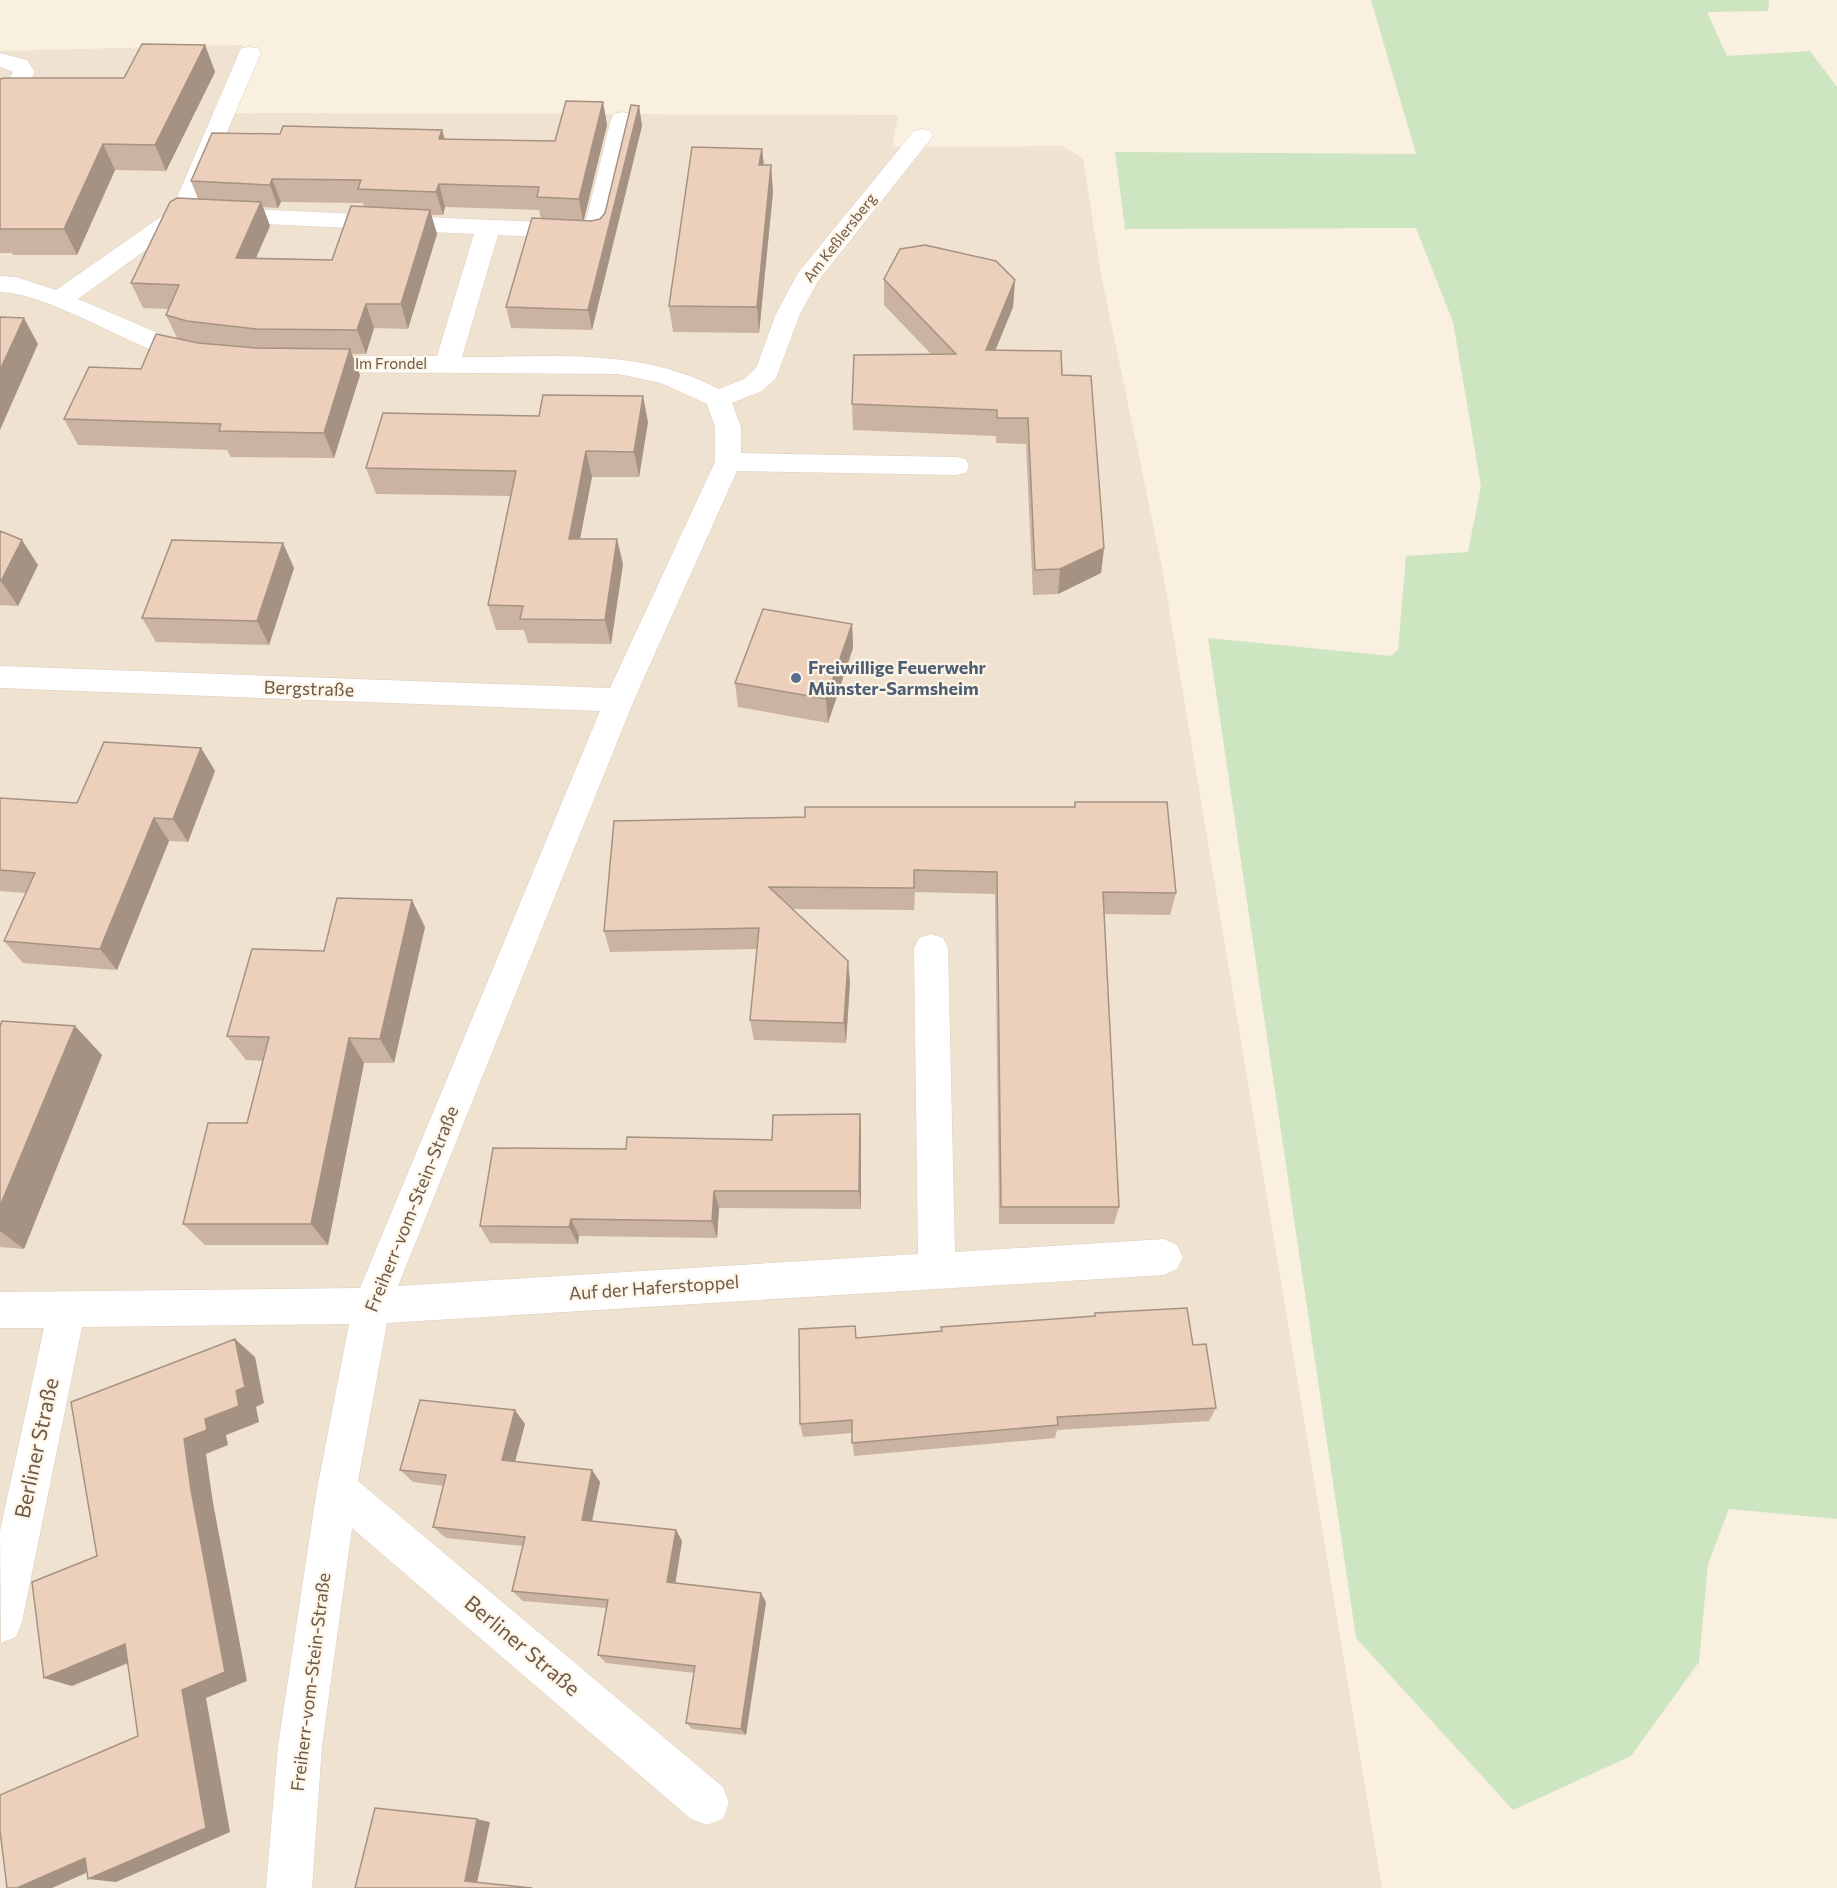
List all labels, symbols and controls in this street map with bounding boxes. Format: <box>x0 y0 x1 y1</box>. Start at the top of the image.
street label: Am Keßlersberg <box>799 189 880 285</box>
street label: Im Frondel <box>355 354 427 372</box>
place label: Freiwillige Feuerwehr Münster-Sarmsheim <box>808 656 987 699</box>
marker: Freiwillige Feuerwehr Münster-Sarmsheim <box>789 671 803 685</box>
street label: Bergstraße <box>263 675 355 701</box>
street label: Freiherr-vom-Stein-Straße <box>360 1102 462 1315</box>
street label: Auf der Haferstoppel <box>568 1270 740 1304</box>
street label: Berliner Straße <box>8 1375 63 1520</box>
street label: Freiherr-vom-Stein-Straße <box>286 1571 334 1792</box>
street label: Berliner Straße <box>460 1589 586 1700</box>

